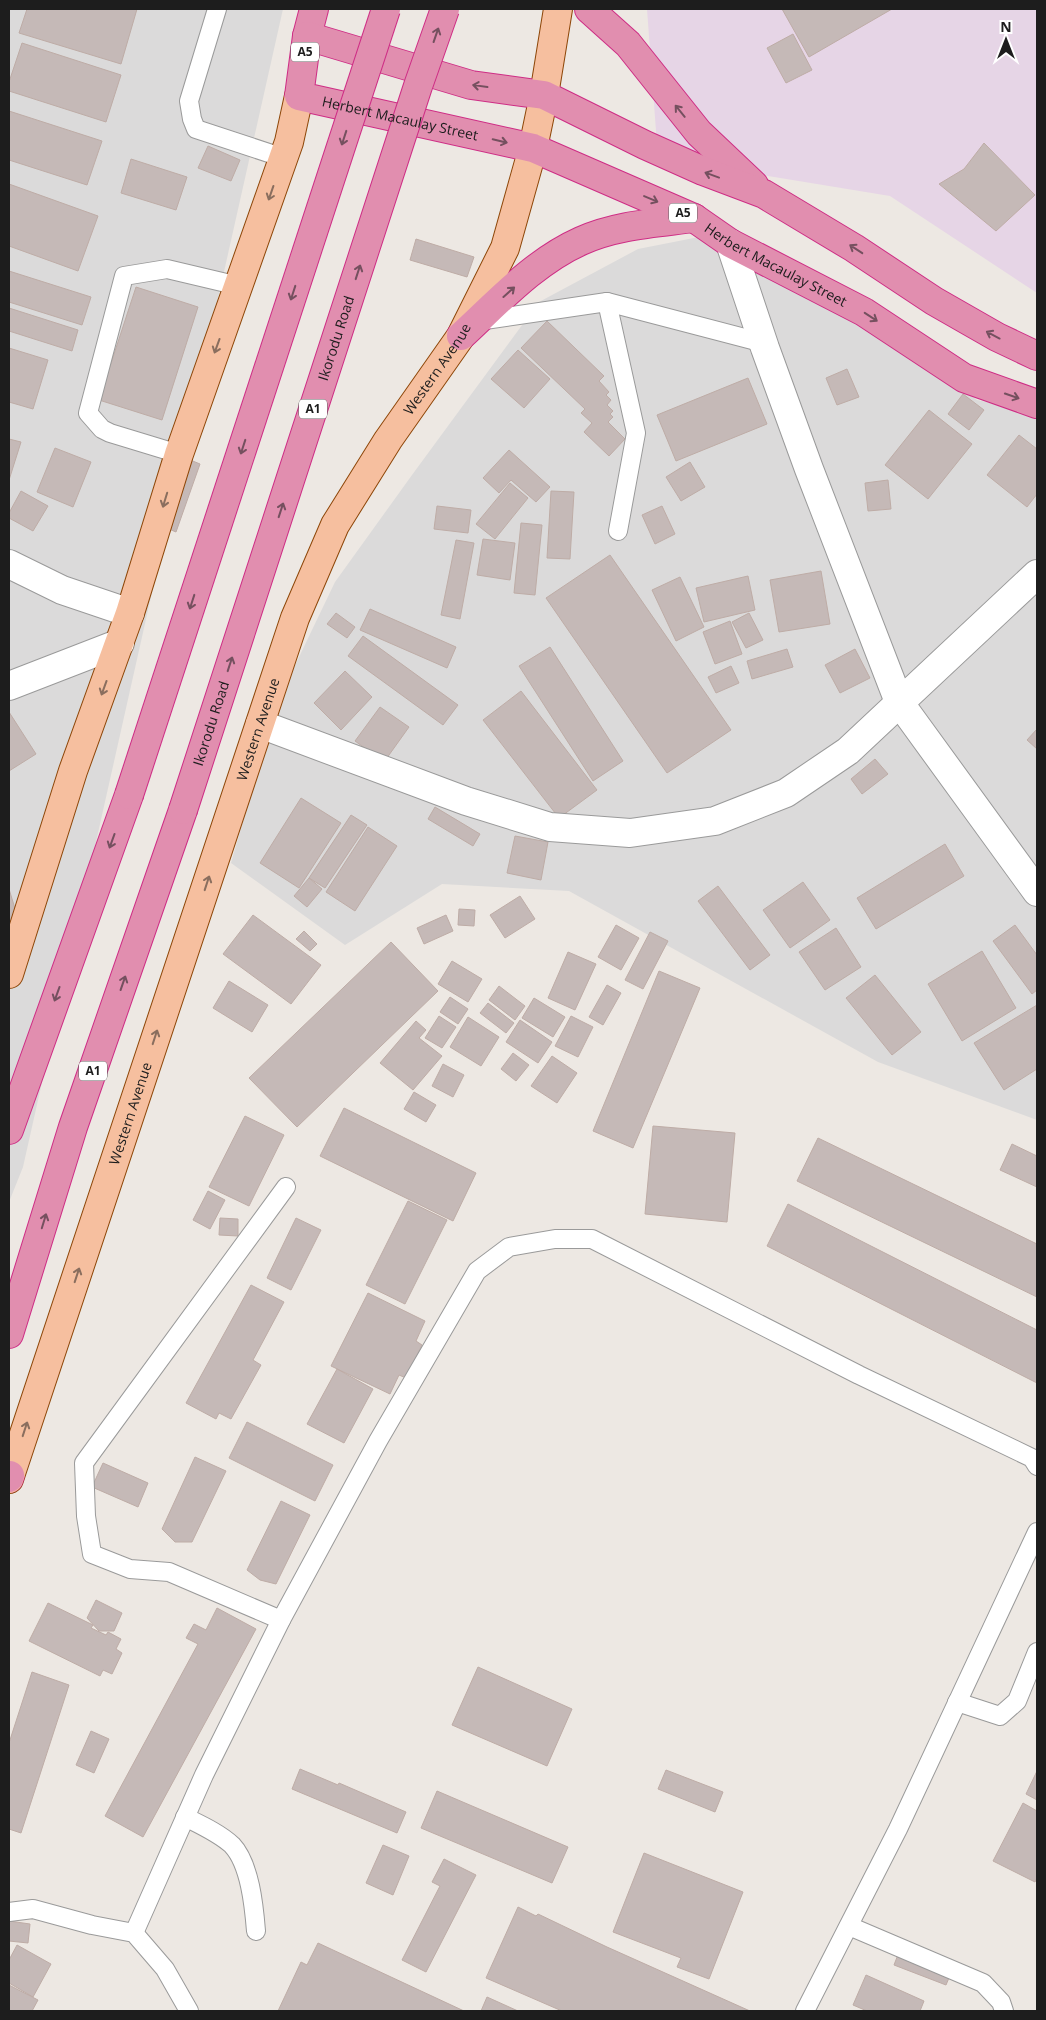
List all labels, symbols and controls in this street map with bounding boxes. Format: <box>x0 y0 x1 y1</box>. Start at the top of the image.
north arrow <box>981 15 1031 65</box>
text: N <box>1000 17 1012 36</box>
one-way arrow <box>432 27 441 43</box>
road number: A5 <box>291 42 319 62</box>
one-way arrow <box>473 81 489 91</box>
street label: Herbert Macaulay Street <box>320 91 480 145</box>
one-way arrow <box>675 104 686 117</box>
one-way arrow <box>338 130 348 146</box>
one-way arrow <box>492 137 508 146</box>
one-way arrow <box>705 170 720 179</box>
one-way arrow <box>266 185 276 201</box>
one-way arrow <box>643 195 658 205</box>
road number: A5 <box>669 204 697 222</box>
street label: Herbert Macaulay Street <box>701 218 850 311</box>
one-way arrow <box>849 244 863 254</box>
one-way arrow <box>354 265 363 280</box>
one-way arrow <box>288 284 297 300</box>
one-way arrow <box>503 286 516 297</box>
street label: Ikorodu Road <box>313 293 358 383</box>
one-way arrow <box>864 312 878 322</box>
street label: Western Avenue <box>399 320 475 418</box>
one-way arrow <box>986 330 1001 340</box>
one-way arrow <box>212 338 221 353</box>
one-way arrow <box>1004 392 1020 402</box>
road number: A1 <box>299 399 327 418</box>
one-way arrow <box>237 439 247 455</box>
one-way arrow <box>159 491 169 507</box>
one-way arrow <box>276 502 286 518</box>
one-way arrow <box>187 593 196 609</box>
one-way arrow <box>226 657 236 673</box>
street label: Western Avenue <box>232 675 284 783</box>
street label: Ikorodu Road <box>188 678 233 768</box>
one-way arrow <box>99 679 108 695</box>
one-way arrow <box>107 833 116 849</box>
one-way arrow <box>202 875 212 891</box>
one-way arrow <box>119 976 128 992</box>
one-way arrow <box>52 986 61 1002</box>
one-way arrow <box>151 1030 161 1046</box>
street label: Western Avenue <box>104 1060 156 1167</box>
road number: A1 <box>79 1062 107 1080</box>
one-way arrow <box>40 1213 50 1229</box>
one-way arrow <box>72 1267 82 1283</box>
one-way arrow <box>21 1421 31 1437</box>

